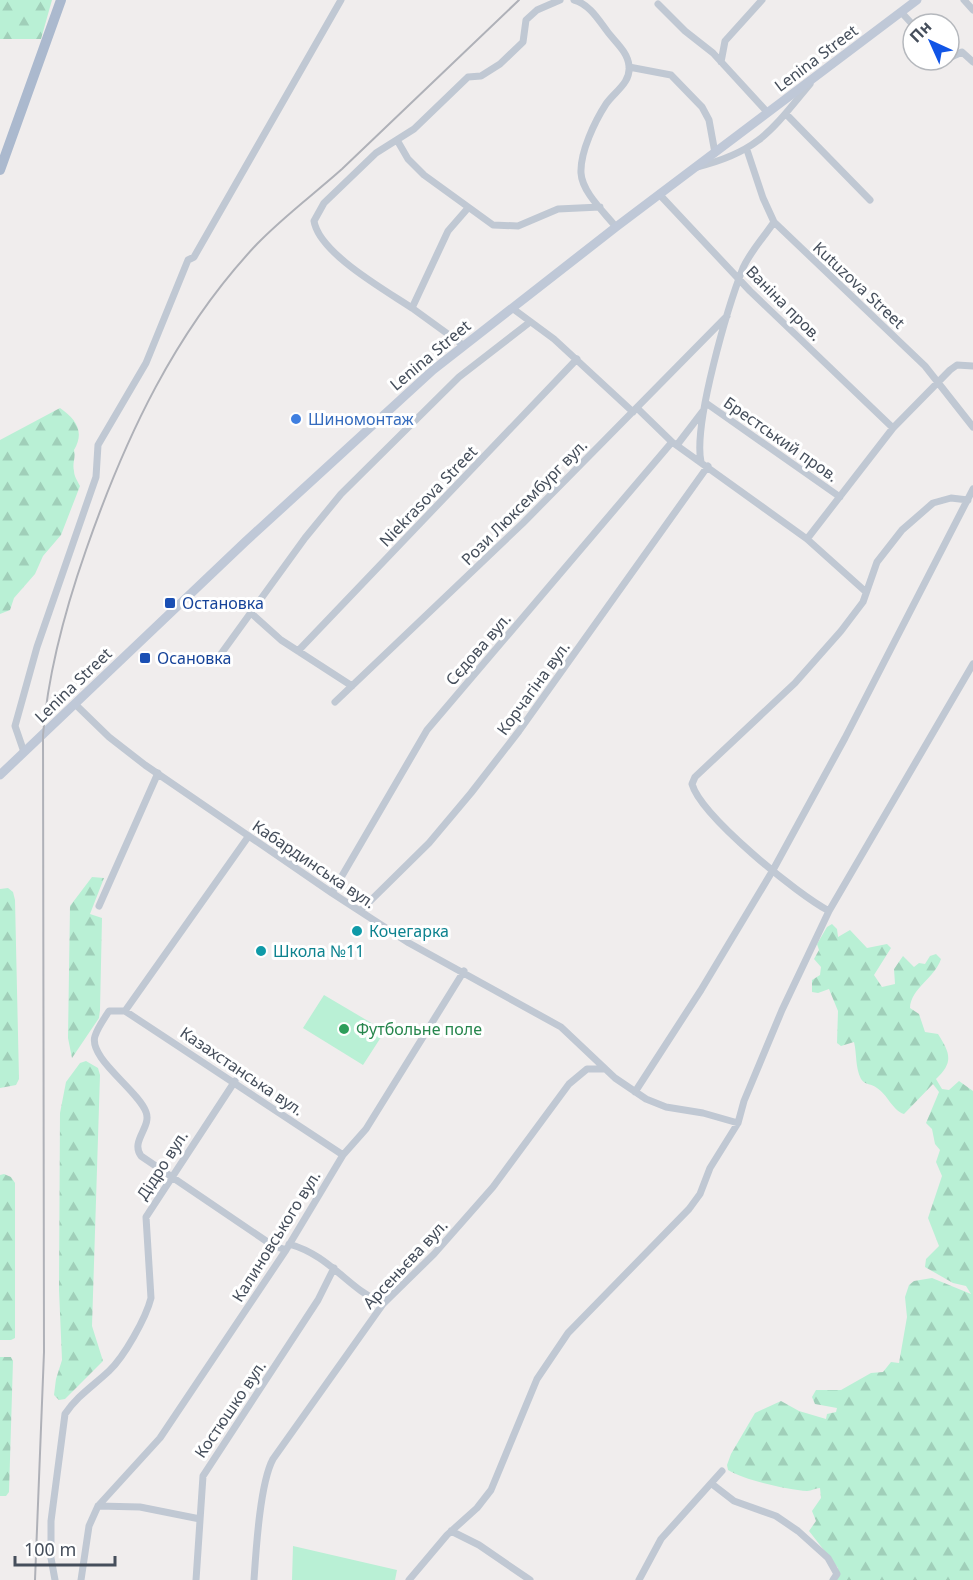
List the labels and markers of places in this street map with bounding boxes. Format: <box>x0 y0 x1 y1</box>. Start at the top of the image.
place label: Шиномонтаж <box>308 408 414 430</box>
marker: Шиномонтаж <box>289 412 303 426</box>
place label: Остановка <box>182 592 264 614</box>
marker: Остановка <box>163 596 177 610</box>
place label: Осановка <box>157 647 231 669</box>
marker: Осановка <box>138 651 152 665</box>
place label: Кочегарка <box>369 920 449 942</box>
marker: Кочегарка <box>350 924 364 938</box>
place label: Школа №11 <box>273 940 364 962</box>
marker: Школа №11 <box>254 944 268 958</box>
place label: Футбольне поле <box>356 1018 482 1040</box>
marker: Футбольне поле <box>337 1022 351 1036</box>

